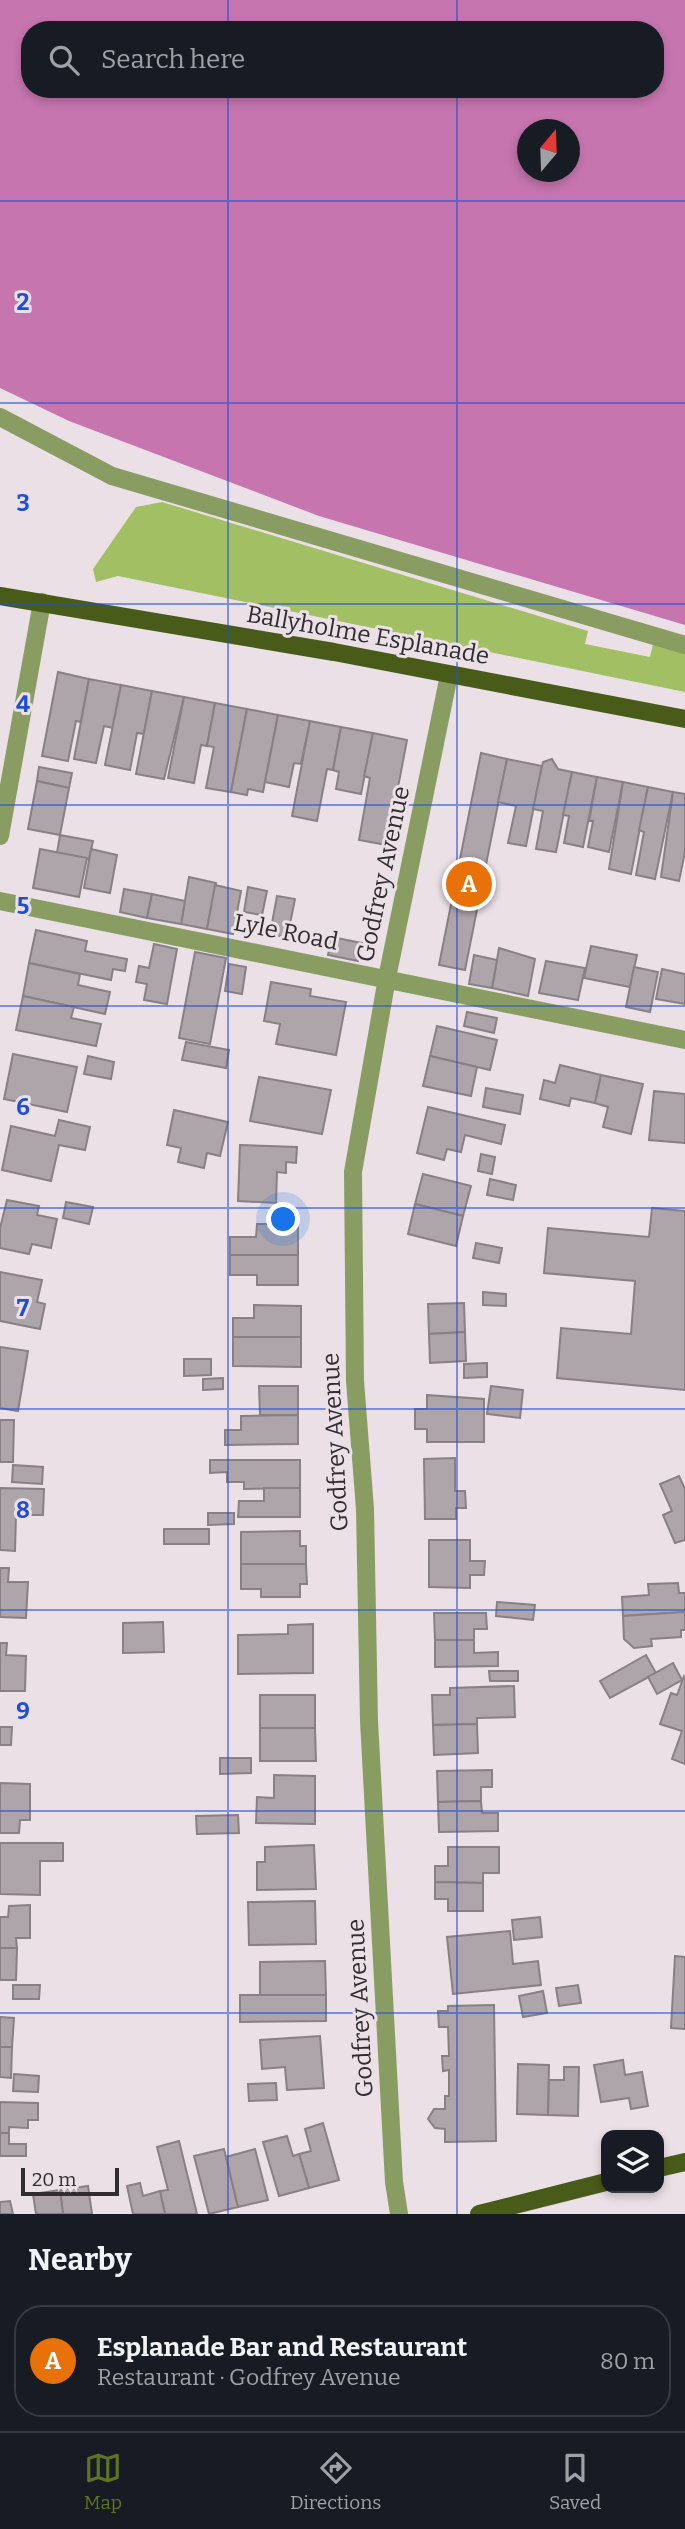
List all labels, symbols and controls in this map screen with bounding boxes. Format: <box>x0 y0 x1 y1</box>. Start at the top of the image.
search box <box>21 21 664 98</box>
icon: search <box>45 41 83 79</box>
text: Search here <box>101 44 245 75</box>
north arrow <box>517 119 580 182</box>
text: 2 <box>17 288 30 316</box>
text: 3 <box>16 489 30 517</box>
street label: Ballyholme Esplanade <box>244 600 492 670</box>
text: 4 <box>16 690 30 718</box>
street label: Godfrey Avenue <box>351 784 415 964</box>
pin: A <box>446 858 492 910</box>
text: 5 <box>17 892 29 920</box>
street label: Lyle Road <box>231 908 341 956</box>
text: 6 <box>16 1093 30 1121</box>
your location <box>266 1202 300 1236</box>
text: 7 <box>17 1294 30 1322</box>
street label: Godfrey Avenue <box>316 1352 354 1532</box>
text: 8 <box>16 1496 30 1524</box>
text: 9 <box>16 1697 30 1725</box>
street label: Godfrey Avenue <box>341 1918 379 2098</box>
map controls <box>601 2130 664 2193</box>
button: layers <box>601 2130 664 2193</box>
scale bar <box>21 2165 119 2197</box>
text: 20 m <box>32 2168 76 2191</box>
text: Nearby <box>28 2242 132 2278</box>
text: Esplanade Bar and Restaurant <box>97 2332 467 2363</box>
text: A <box>45 2347 61 2375</box>
text: 80 m <box>600 2347 655 2375</box>
text: Restaurant · Godfrey Avenue <box>97 2363 401 2391</box>
tab: Map <box>84 2449 122 2514</box>
tab: Directions <box>290 2449 381 2514</box>
tab: Saved <box>549 2449 601 2514</box>

